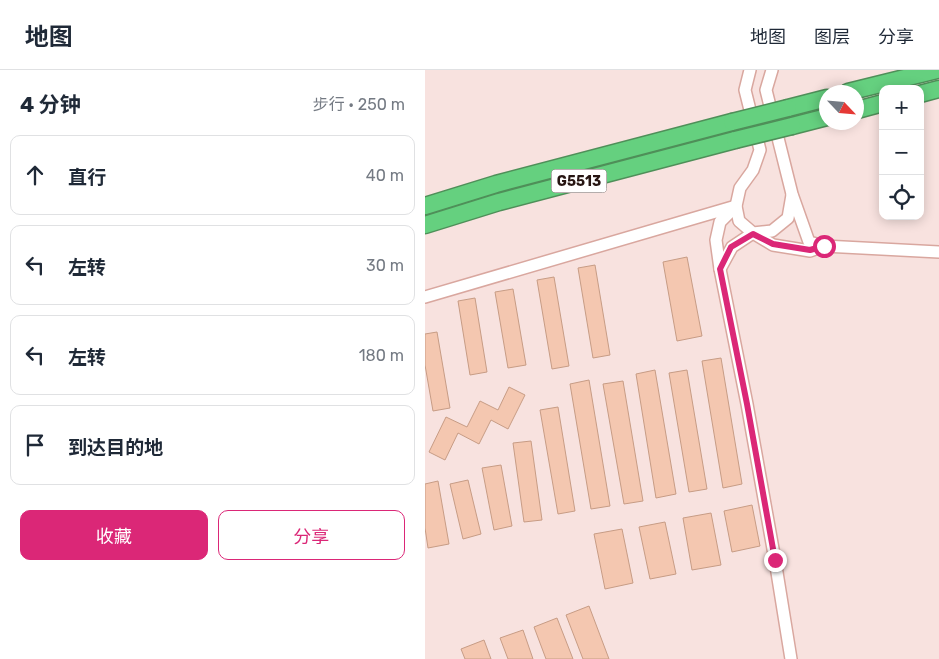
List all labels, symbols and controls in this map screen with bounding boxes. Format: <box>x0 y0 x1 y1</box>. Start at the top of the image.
text: 地图 <box>25 23 73 51</box>
text: 地图 <box>750 26 786 48</box>
text: 图层 <box>814 26 850 48</box>
text: 分享 <box>878 26 914 48</box>
north arrow <box>819 85 864 130</box>
map controls <box>879 85 924 220</box>
button: + <box>879 85 924 130</box>
text: 4 分钟 <box>20 92 81 117</box>
text: 步行 · 250 m <box>313 95 405 114</box>
button: − <box>879 130 924 175</box>
icon: ahead <box>21 161 49 189</box>
text: 直行 <box>68 166 106 189</box>
text: 40 m <box>366 166 404 185</box>
road number: G5513 <box>551 170 607 192</box>
button: locate <box>879 175 924 220</box>
route start <box>813 235 836 258</box>
icon: left <box>21 251 49 279</box>
text: 左转 <box>68 256 106 279</box>
text: 30 m <box>366 256 404 275</box>
icon: left <box>21 341 49 369</box>
text: 左转 <box>68 346 106 369</box>
text: 180 m <box>359 346 404 365</box>
icon: arrive <box>21 431 49 459</box>
text: 到达目的地 <box>68 436 163 459</box>
button: 收藏 <box>20 510 208 560</box>
button: 分享 <box>218 510 405 560</box>
route end <box>764 549 787 572</box>

